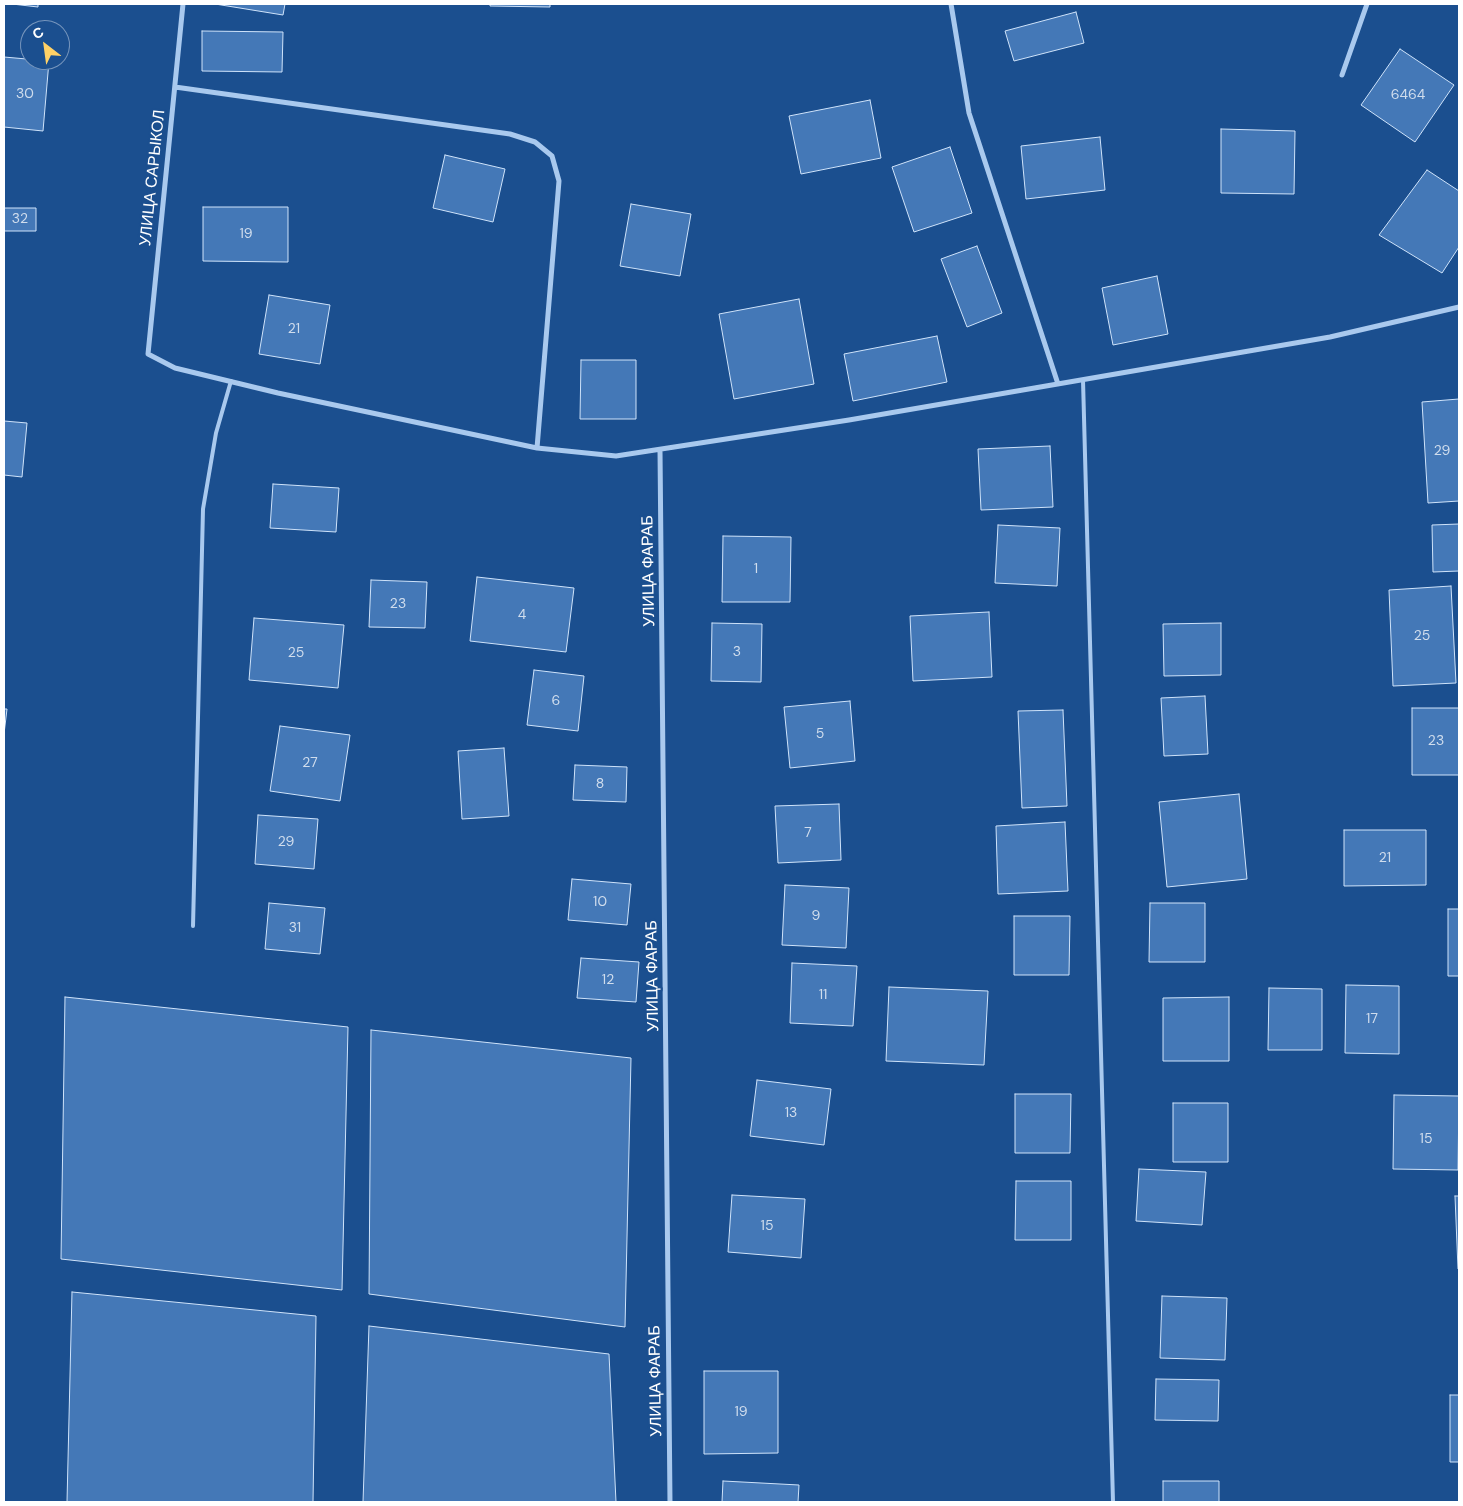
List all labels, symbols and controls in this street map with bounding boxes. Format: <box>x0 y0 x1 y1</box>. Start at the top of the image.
north arrow <box>20 20 70 70</box>
text: С <box>29 23 47 43</box>
house number: 30 <box>16 86 34 102</box>
house number: 6464 <box>1391 87 1425 103</box>
street label: УЛИЦА САРЫКОЛ <box>136 109 170 247</box>
house number: 32 <box>12 211 28 227</box>
house number: 19 <box>239 226 253 242</box>
house number: 21 <box>288 321 300 337</box>
house number: 29 <box>1434 443 1450 459</box>
street label: УЛИЦА ФАРАБ <box>638 515 660 627</box>
house number: 1 <box>754 561 758 577</box>
house number: 23 <box>390 596 406 612</box>
house number: 4 <box>518 607 526 623</box>
house number: 25 <box>1414 628 1430 644</box>
house number: 3 <box>733 644 741 660</box>
house number: 25 <box>288 645 304 661</box>
house number: 6 <box>552 693 560 709</box>
house number: 5 <box>816 726 824 742</box>
house number: 23 <box>1428 733 1444 749</box>
house number: 27 <box>302 755 318 771</box>
house number: 8 <box>596 776 604 792</box>
house number: 7 <box>804 825 812 841</box>
house number: 29 <box>278 834 294 850</box>
house number: 21 <box>1379 850 1391 866</box>
house number: 10 <box>593 894 607 910</box>
house number: 9 <box>812 908 820 924</box>
house number: 31 <box>289 920 301 936</box>
street label: УЛИЦА ФАРАБ <box>642 920 664 1032</box>
house number: 12 <box>602 972 614 988</box>
house number: 11 <box>819 987 827 1003</box>
house number: 17 <box>1366 1011 1378 1027</box>
house number: 13 <box>785 1105 797 1121</box>
house number: 15 <box>1420 1131 1432 1147</box>
house number: 15 <box>761 1218 773 1234</box>
street label: УЛИЦА ФАРАБ <box>645 1325 667 1437</box>
house number: 19 <box>734 1404 748 1420</box>

